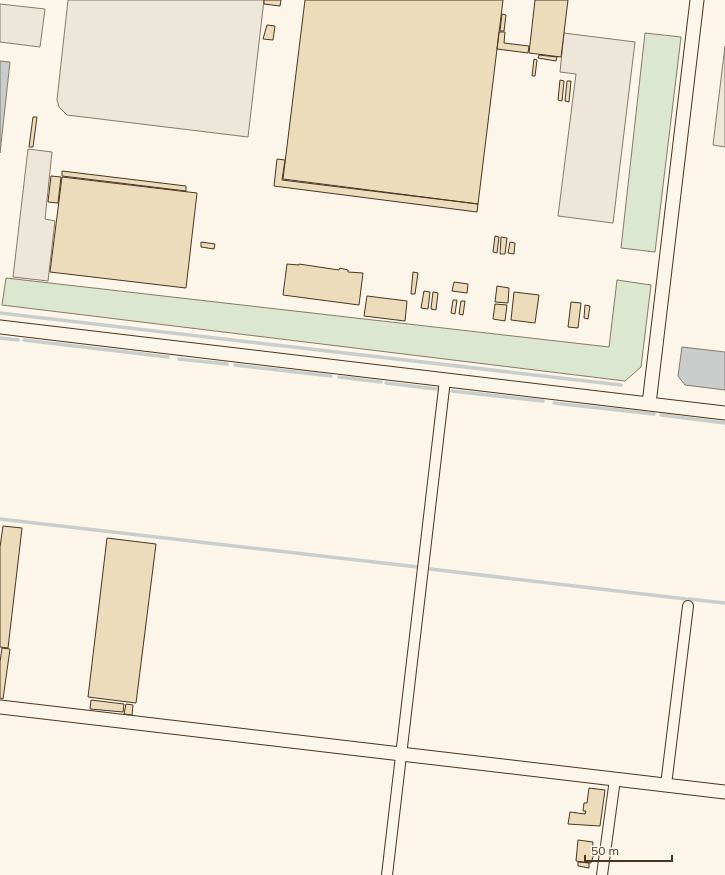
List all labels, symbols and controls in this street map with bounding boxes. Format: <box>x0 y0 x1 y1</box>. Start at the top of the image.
scale bar <box>585 837 672 863</box>
text: 50 m <box>591 843 619 858</box>

